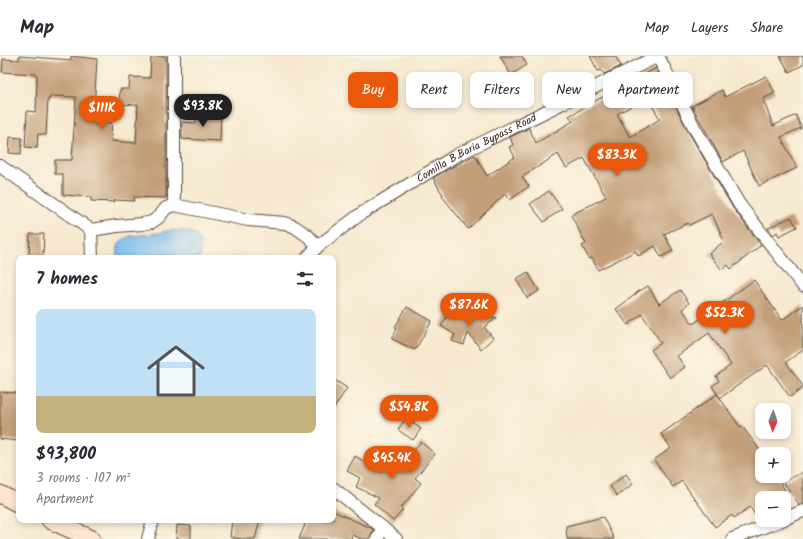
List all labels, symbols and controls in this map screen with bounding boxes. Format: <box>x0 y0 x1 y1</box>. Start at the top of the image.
text: Map <box>20 13 54 43</box>
text: Map <box>645 17 669 39</box>
text: Layers <box>691 17 729 39</box>
text: Share <box>751 17 783 39</box>
chip: Buy <box>348 72 398 108</box>
chip: Rent <box>406 72 462 108</box>
chip: Filters <box>470 72 534 108</box>
chip: New <box>542 72 595 108</box>
chip: Apartment <box>603 72 693 108</box>
pin: $93.8K <box>170 94 236 128</box>
pin: $111K <box>74 96 130 130</box>
text: $93.8K <box>183 96 223 117</box>
text: $111K <box>88 98 116 119</box>
street label: Comilla B.Baria Bypass Road <box>413 109 540 188</box>
pin: $83.3K <box>584 143 650 177</box>
text: $83.3K <box>597 145 637 166</box>
text: 7 homes <box>36 266 98 293</box>
icon: filters <box>294 268 316 290</box>
pin: $87.6K <box>436 293 502 327</box>
text: $87.6K <box>449 295 489 316</box>
pin: $52.3K <box>692 301 758 335</box>
text: $52.3K <box>705 303 745 324</box>
icon: home <box>140 335 212 407</box>
pin: $54.8K <box>376 395 442 429</box>
text: $54.8K <box>389 397 429 418</box>
north arrow <box>755 403 791 439</box>
map controls <box>755 403 791 527</box>
text: $93,800 <box>36 441 96 468</box>
pin: $45.4K <box>359 446 425 480</box>
button: + <box>755 447 791 483</box>
text: $45.4K <box>372 448 412 469</box>
text: 3 rooms · 107 m² <box>36 468 130 489</box>
text: Apartment <box>36 489 94 510</box>
button: − <box>755 491 791 527</box>

